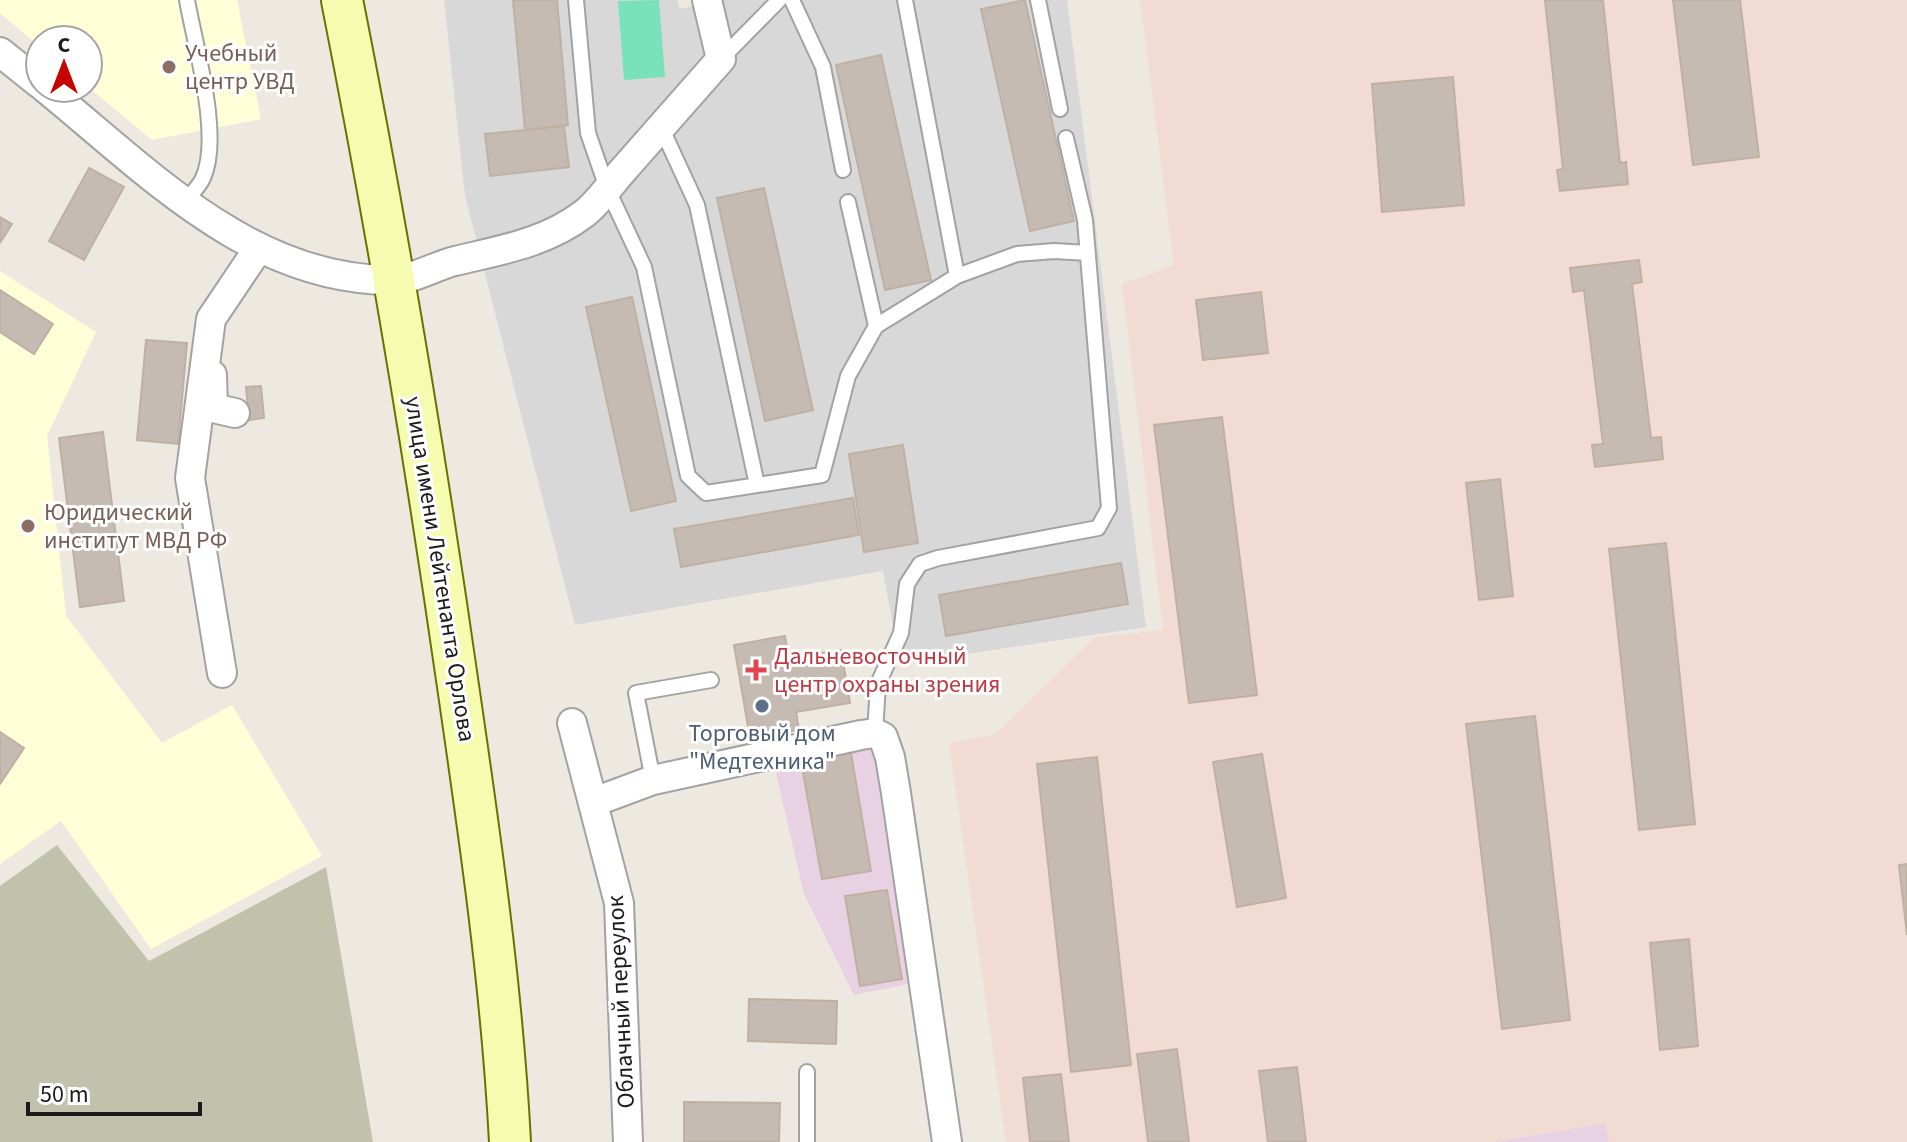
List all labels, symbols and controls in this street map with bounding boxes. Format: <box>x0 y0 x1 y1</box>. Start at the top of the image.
north arrow <box>24 24 104 104</box>
text: С <box>58 29 71 61</box>
place label: Учебный центр УВД <box>185 36 295 99</box>
marker: Учебный центр УВД <box>160 58 178 76</box>
street label: улица имени Лейтенанта Орлова <box>395 394 485 744</box>
place label: Юридический институт МВД РФ <box>44 495 227 558</box>
marker: Юридический институт МВД РФ <box>19 517 37 535</box>
place label: Дальневосточный центр охраны зрения <box>774 639 1000 702</box>
marker: Дальневосточный центр охраны зрения <box>745 659 767 681</box>
marker: Торговый дом "Медтехника" <box>753 697 771 715</box>
place label: Торговый дом "Медтехника" <box>688 716 836 779</box>
street label: Облачный переулок <box>598 895 644 1109</box>
scale bar <box>28 1066 200 1116</box>
text: 50 m <box>40 1077 89 1112</box>

